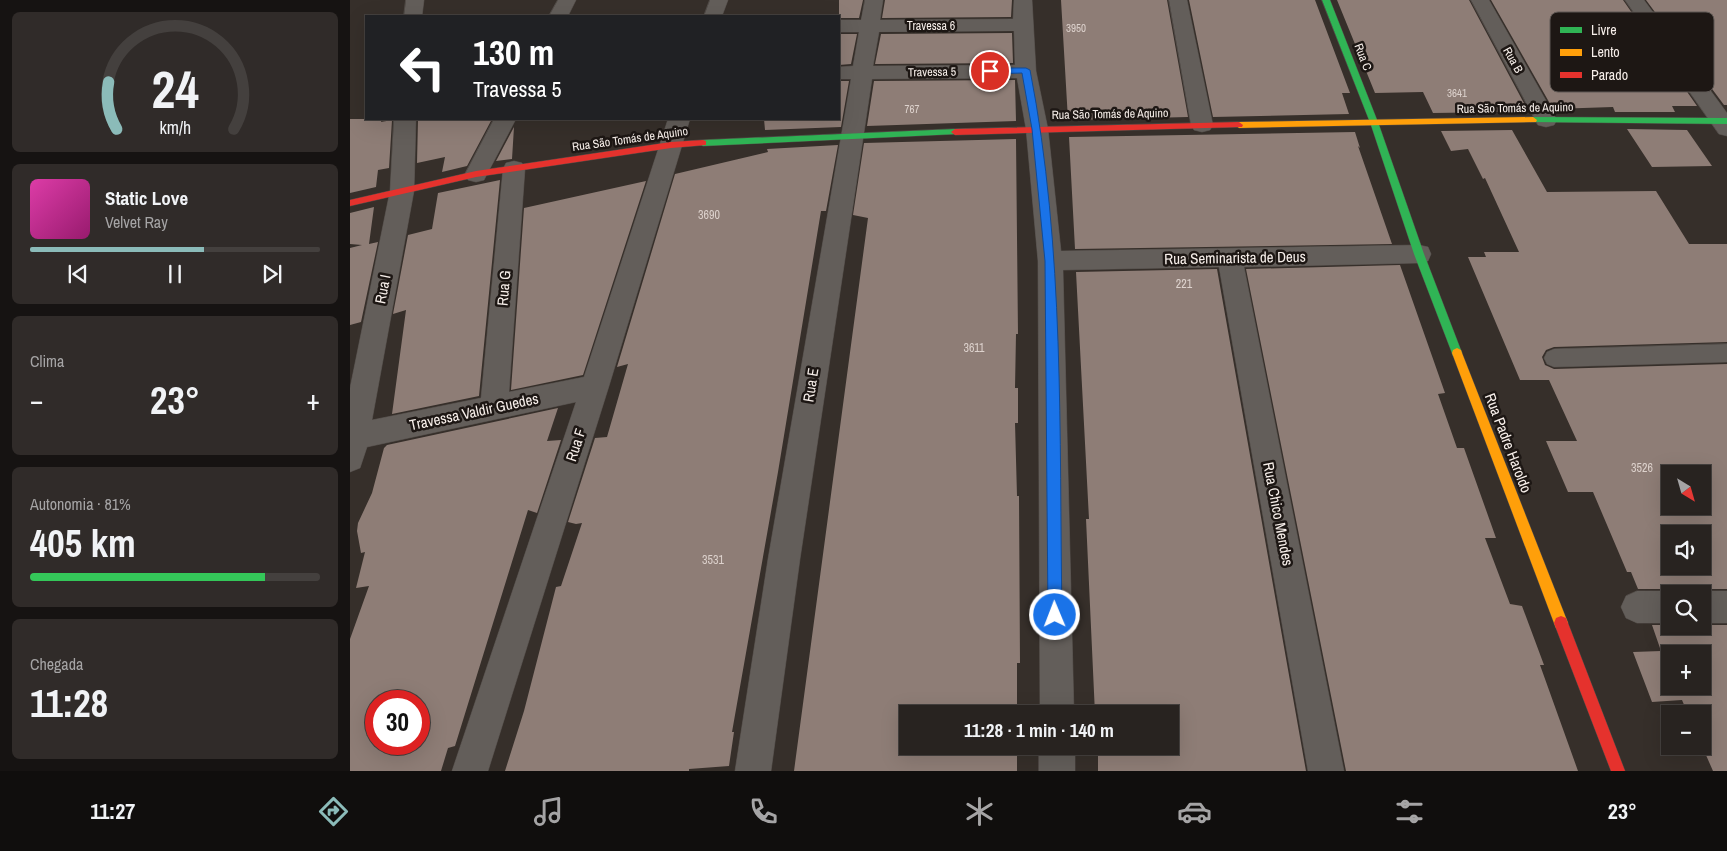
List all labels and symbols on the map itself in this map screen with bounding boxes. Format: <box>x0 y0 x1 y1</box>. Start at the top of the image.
legend <box>1550 12 1714 92</box>
street label: Travessa 6 <box>907 18 955 34</box>
house number: 3950 <box>1066 21 1086 35</box>
text: Livre <box>1591 21 1617 39</box>
street label: Rua C <box>1351 41 1375 73</box>
text: Lento <box>1591 43 1620 61</box>
street label: Rua B <box>1499 44 1527 76</box>
pin <box>969 50 1011 92</box>
street label: Travessa 5 <box>908 64 957 80</box>
text: Parado <box>1591 66 1628 84</box>
house number: 3641 <box>1447 86 1467 100</box>
street label: Rua São Tomás de Aquino <box>1456 99 1574 117</box>
house number: 767 <box>904 102 920 116</box>
street label: Rua São Tomás de Aquino <box>1051 105 1169 123</box>
street label: Rua São Tomás de Aquino <box>571 123 689 155</box>
house number: 3690 <box>698 207 720 223</box>
street label: Rua Seminarista de Deus <box>1164 246 1306 269</box>
street label: Rua G <box>491 269 516 307</box>
street label: Rua I <box>369 272 396 305</box>
house number: 221 <box>1176 276 1193 292</box>
house number: 3611 <box>963 340 985 356</box>
street label: Rua E <box>797 366 824 403</box>
street label: Travessa Valdir Guedes <box>408 388 540 435</box>
street label: Rua Padre Haroldo <box>1480 390 1537 496</box>
street label: Rua F <box>560 426 591 464</box>
street label: Rua Chico Mendes <box>1258 460 1299 568</box>
house number: 3526 <box>1631 460 1653 476</box>
north arrow <box>1661 465 1711 515</box>
house number: 3531 <box>702 552 724 568</box>
position arrow <box>1028 588 1080 640</box>
speed limit sign: 30 <box>365 690 430 755</box>

